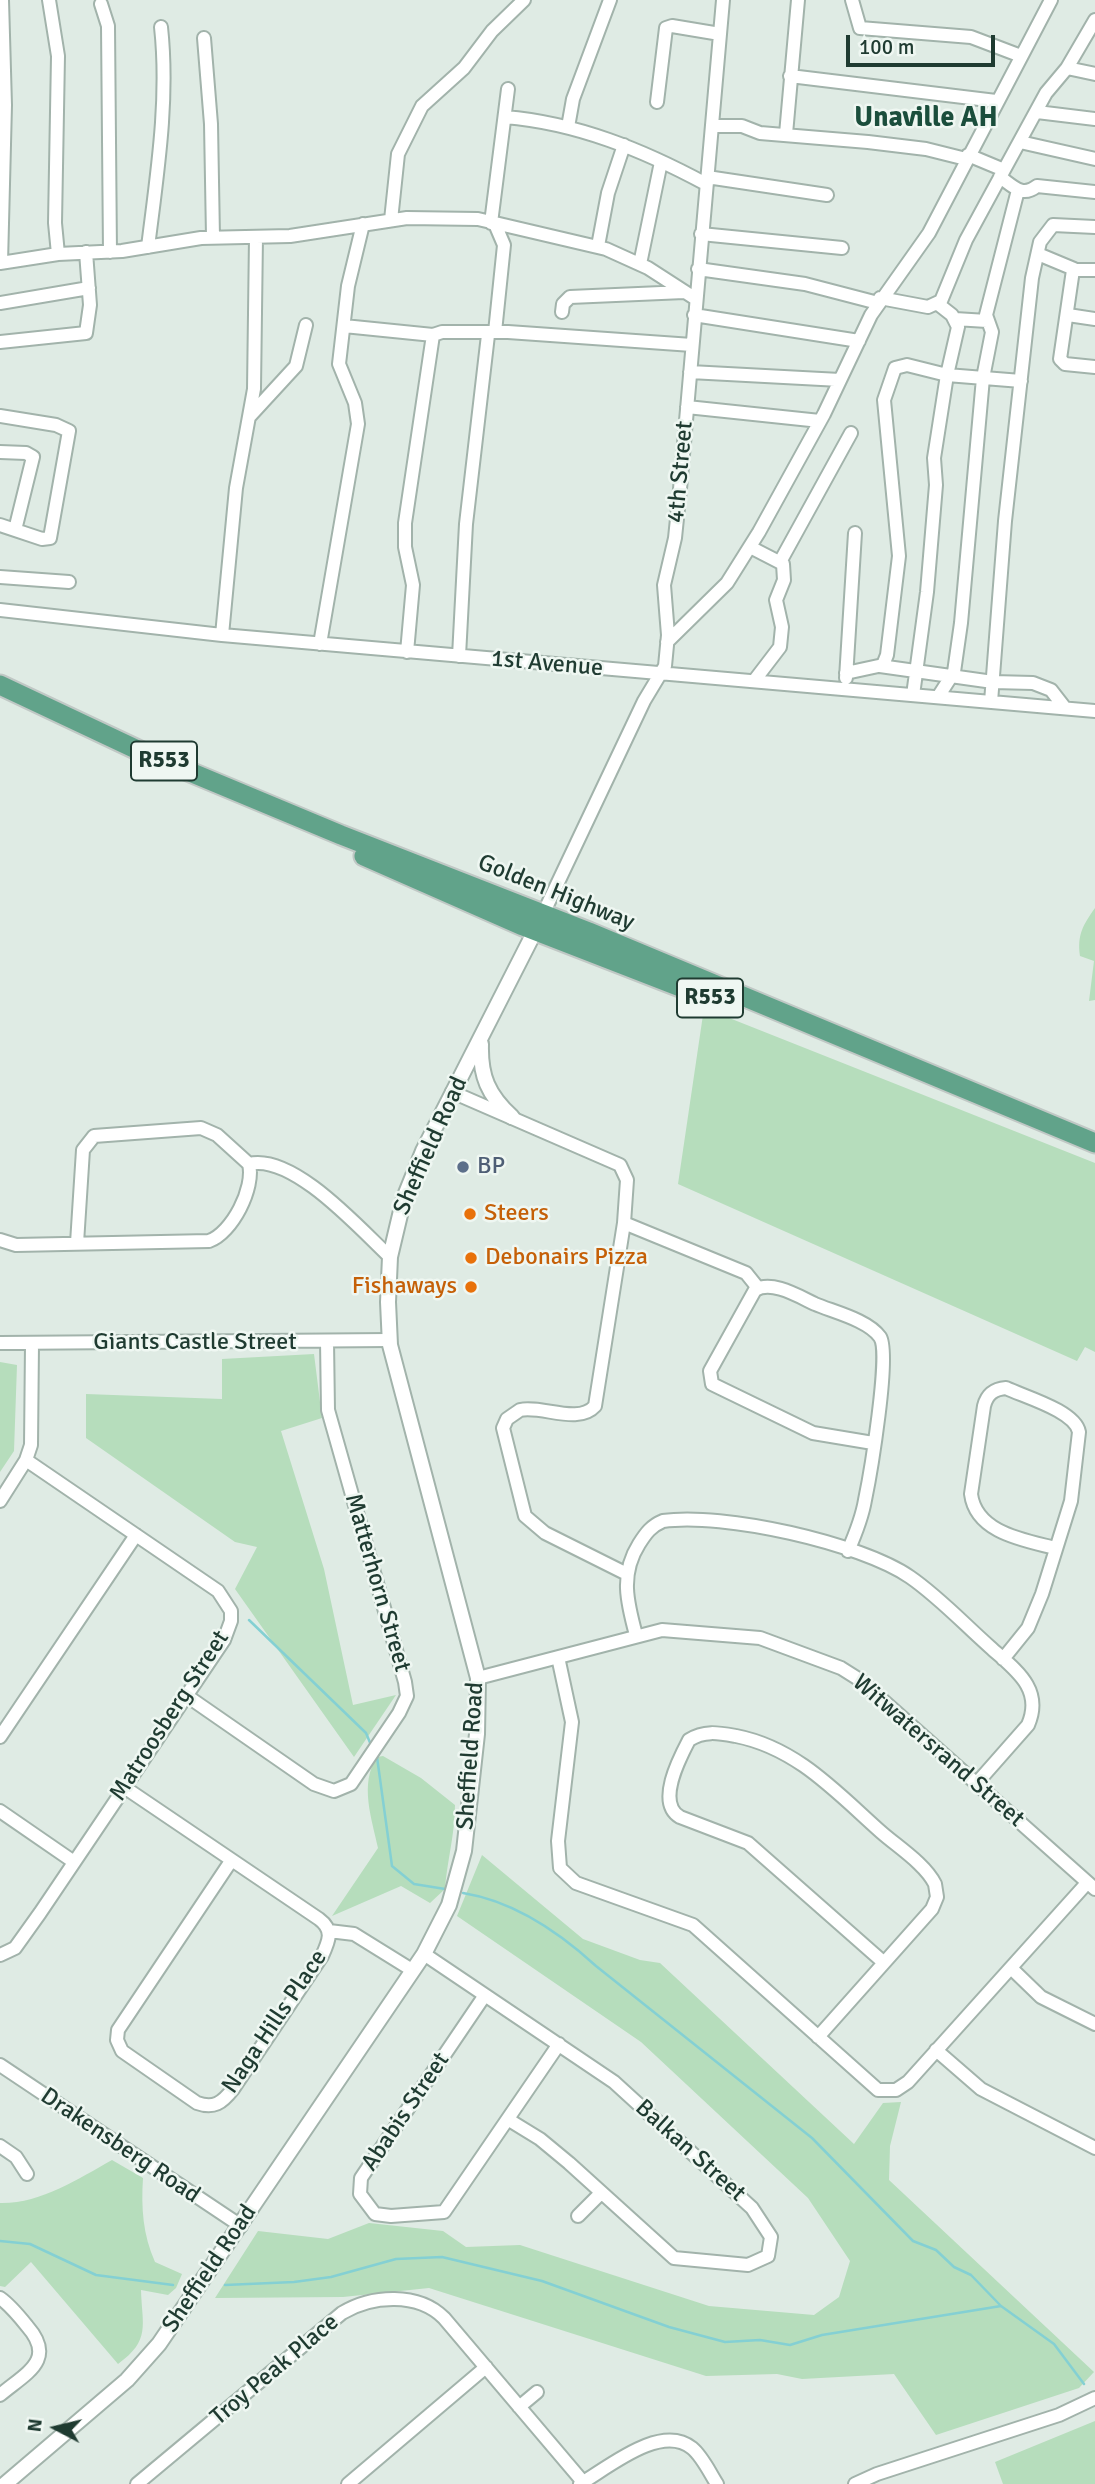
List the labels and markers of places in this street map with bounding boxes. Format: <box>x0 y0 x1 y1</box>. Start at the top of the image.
place label: BP <box>477 1153 505 1181</box>
marker: BP <box>455 1159 471 1175</box>
place label: Steers <box>484 1200 549 1228</box>
marker: Steers <box>462 1206 478 1222</box>
place label: Debonairs Pizza <box>485 1244 648 1272</box>
marker: Debonairs Pizza <box>463 1250 479 1266</box>
place label: Fishaways <box>352 1273 457 1301</box>
marker: Fishaways <box>463 1279 479 1295</box>

